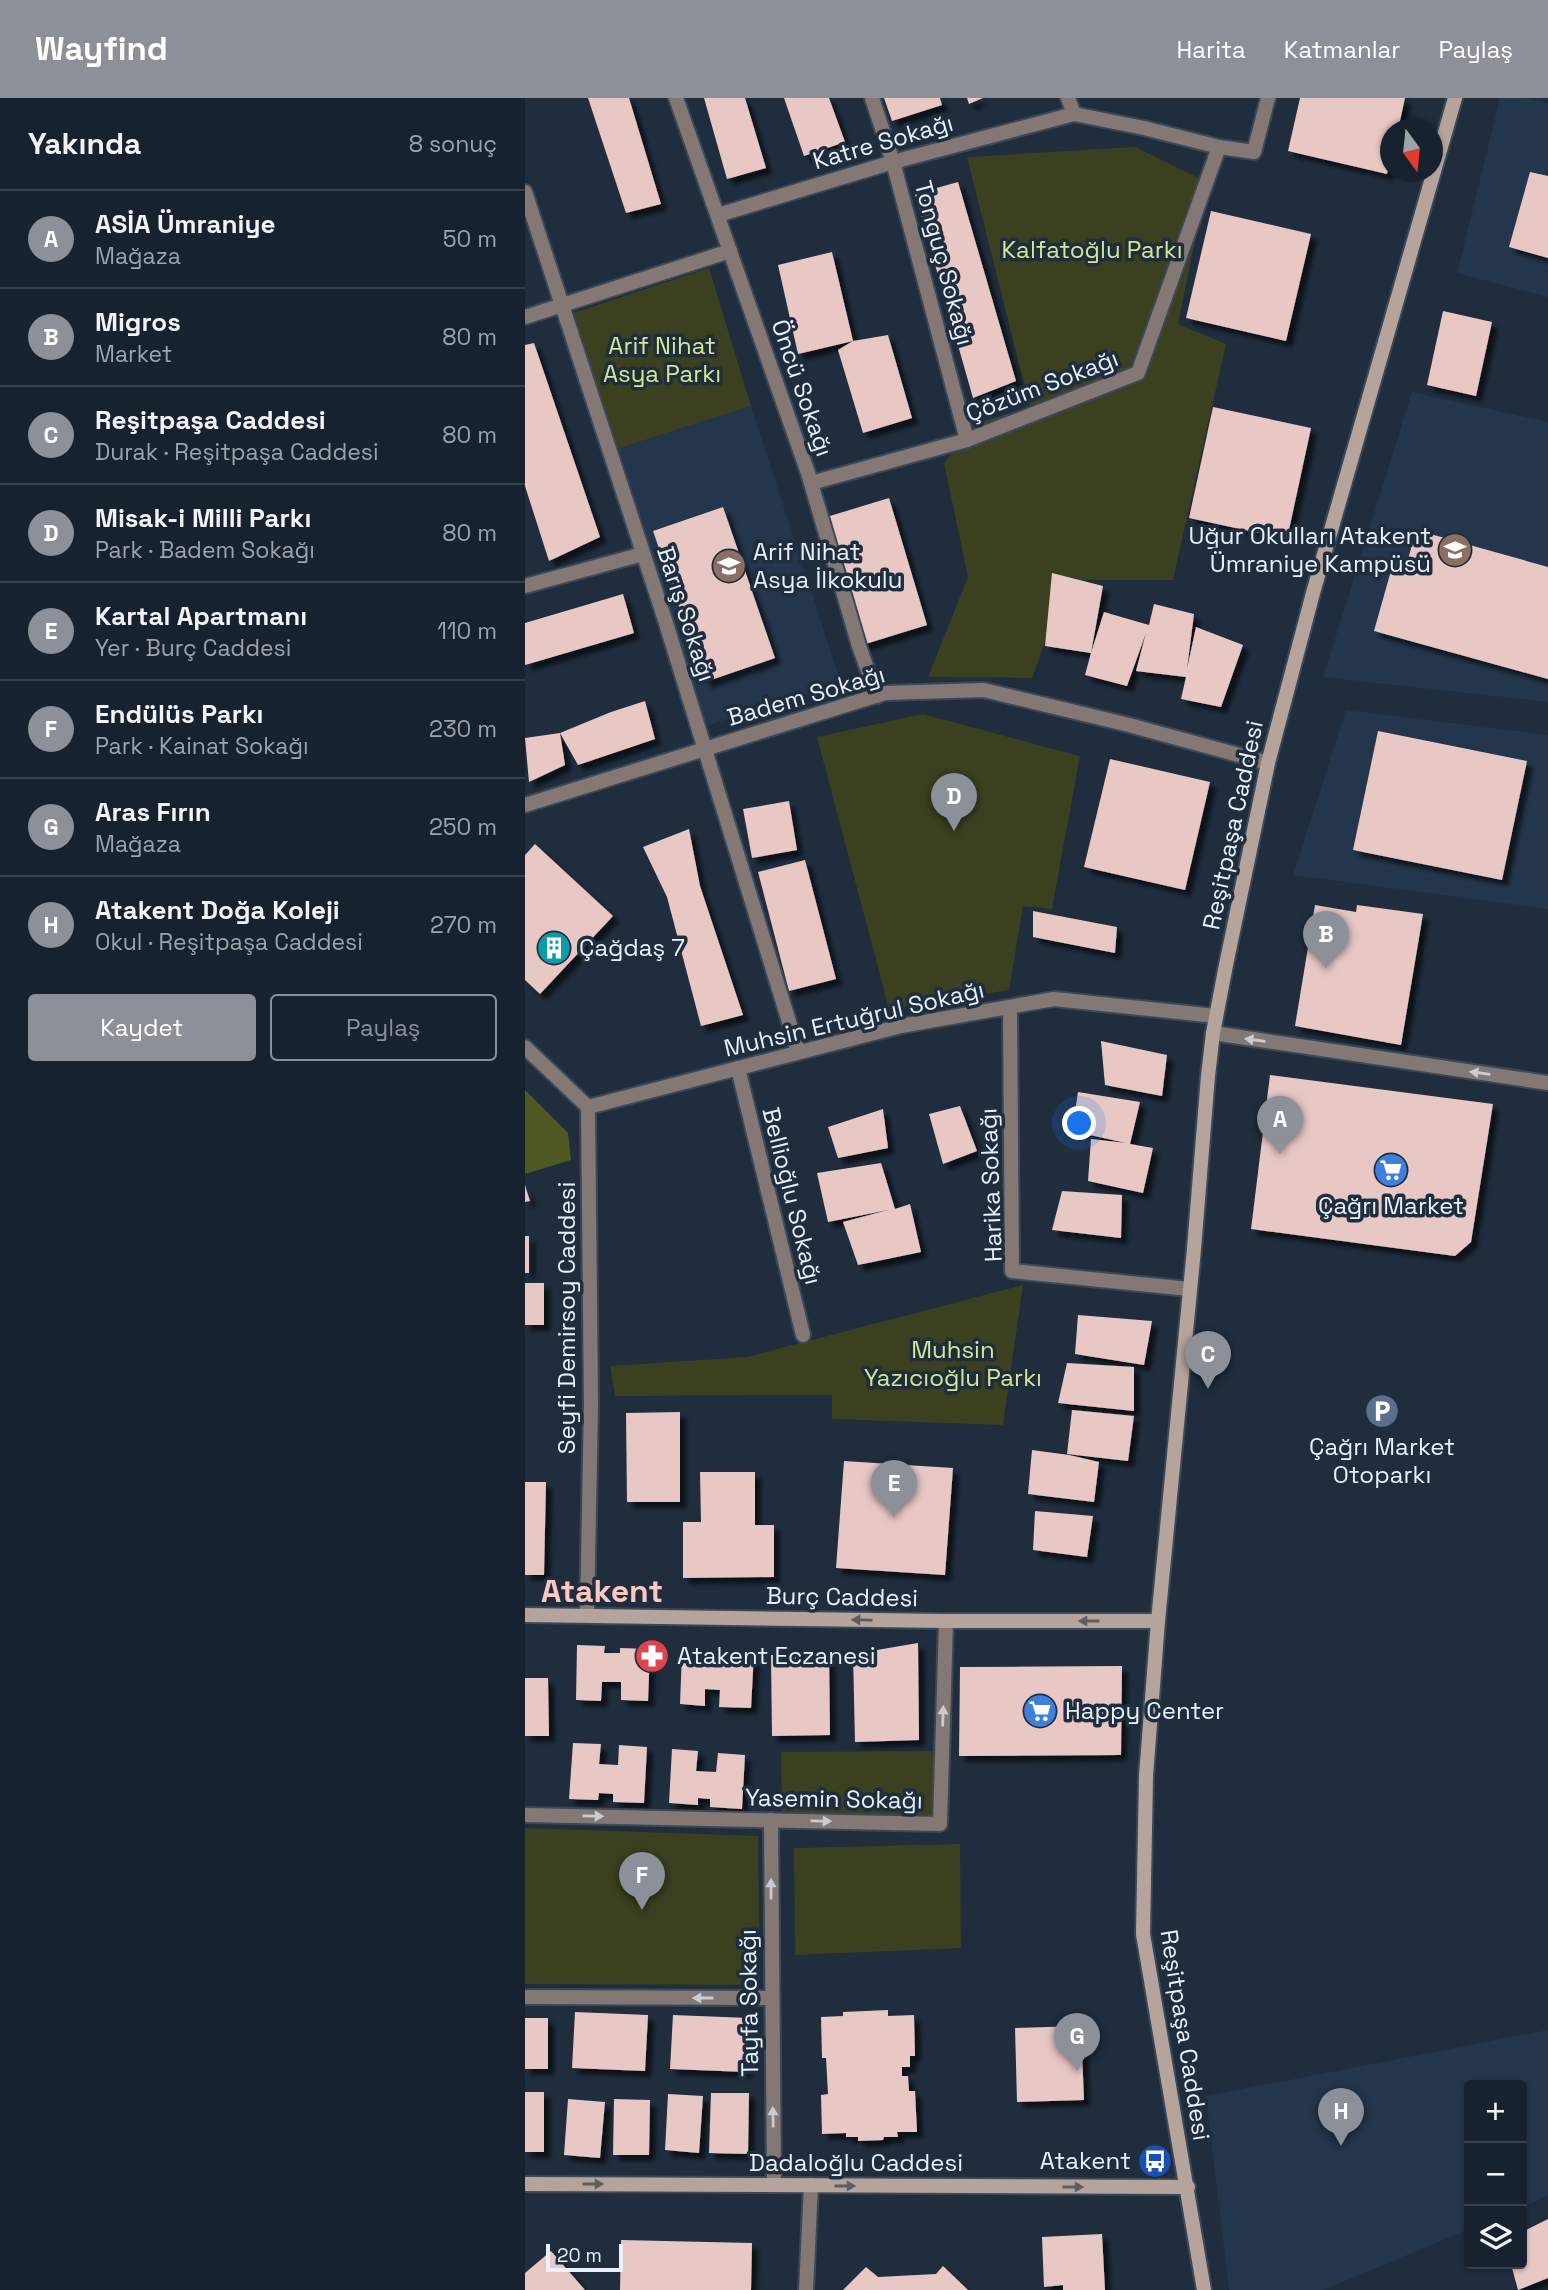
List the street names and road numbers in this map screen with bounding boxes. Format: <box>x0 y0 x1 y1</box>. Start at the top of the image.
street label: Katre Sokağı <box>809 107 957 176</box>
street label: Tonguç Sokağı <box>908 177 981 348</box>
street label: Öncü Sokağı <box>765 315 840 460</box>
street label: Çözüm Sokağı <box>961 342 1122 429</box>
street label: Barış Sokağı <box>650 542 723 685</box>
street label: Badem Sokağı <box>723 658 888 733</box>
street label: Reşitpaşa Caddesi <box>1195 717 1270 932</box>
street label: Muhsin Ertuğrul Sokağı <box>721 973 987 1064</box>
street label: Bellioğlu Sokağı <box>755 1104 829 1288</box>
street label: Harika Sokağı <box>972 1108 1009 1263</box>
street label: Seyfi Demirsoy Caddesi <box>551 1182 582 1454</box>
street label: Burç Caddesi <box>766 1580 918 1613</box>
street label: Yasemin Sokağı <box>745 1781 923 1816</box>
street label: Reşitpaşa Caddesi <box>1154 1927 1217 2143</box>
street label: Tayfa Sokağı <box>732 1929 765 2077</box>
street label: Dadaloğlu Caddesi <box>749 2147 963 2178</box>

